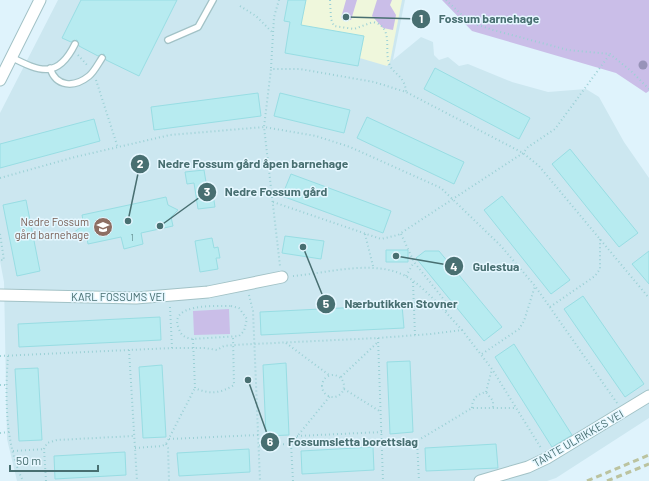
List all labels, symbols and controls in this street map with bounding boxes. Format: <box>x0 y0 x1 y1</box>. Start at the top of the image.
callout: Fossum barnehage <box>411 7 548 31</box>
text: 1 <box>419 11 423 25</box>
text: Fossum barnehage <box>439 11 540 25</box>
callout: Nedre Fossum gård åpen barnehage <box>130 152 356 176</box>
text: 2 <box>137 156 144 170</box>
text: Nedre Fossum gård åpen barnehage <box>158 156 349 170</box>
callout: Nedre Fossum gård <box>197 180 335 204</box>
text: 3 <box>204 184 210 198</box>
text: Nedre Fossum gård <box>225 184 327 198</box>
place label: Nedre Fossum gård barnehage <box>15 215 89 241</box>
school or university icon: Nedre Fossum gård barnehage <box>92 216 114 238</box>
house number: 1 <box>130 232 134 243</box>
callout: Gulestua <box>444 254 527 278</box>
text: 4 <box>450 259 458 273</box>
text: Gulestua <box>473 259 519 273</box>
street label: KARL FOSSUMS VEI <box>71 290 165 303</box>
callout: Nærbutikken Stovner <box>316 292 465 316</box>
text: 5 <box>323 296 330 310</box>
text: Nærbutikken Stovner <box>344 296 458 310</box>
street label: TANTE ULRIKKES VEI <box>530 407 626 469</box>
callout: Fossumsletta borettslag <box>260 430 426 454</box>
text: 6 <box>267 434 274 448</box>
text: Fossumsletta borettslag <box>288 434 418 448</box>
scale bar <box>10 447 98 473</box>
text: 50 m <box>16 453 41 467</box>

